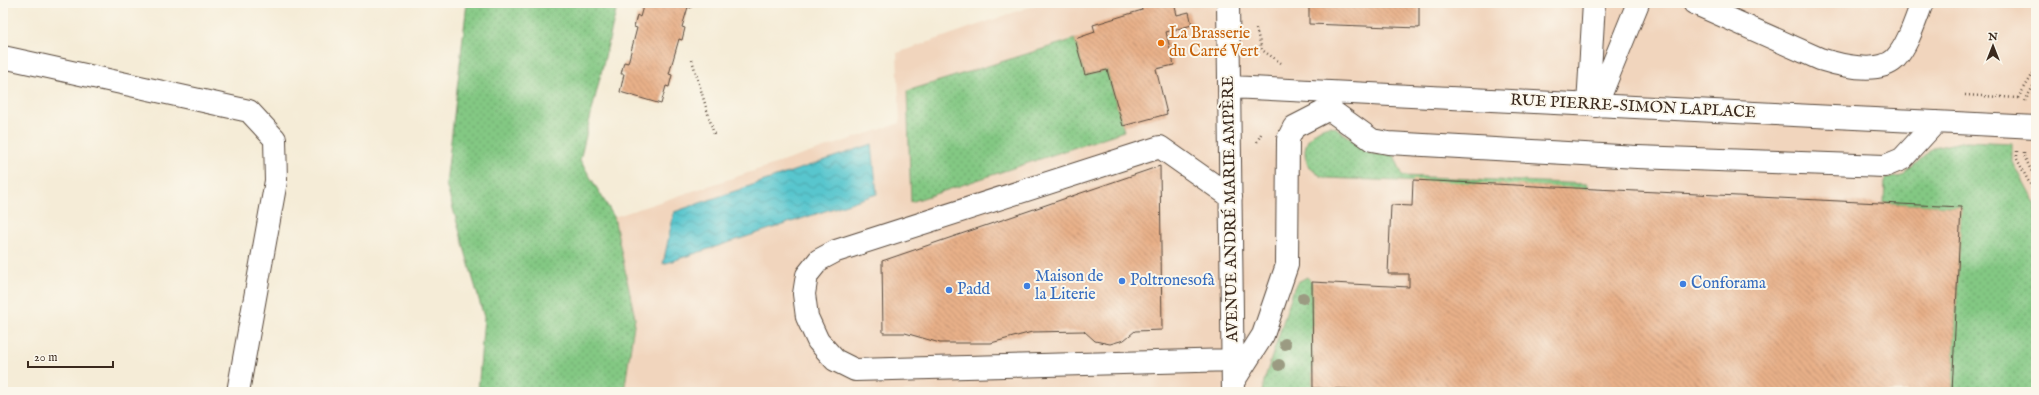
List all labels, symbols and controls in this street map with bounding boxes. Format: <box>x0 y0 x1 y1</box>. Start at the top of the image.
place label: La Brasserie du Carré Vert <box>1169 24 1259 62</box>
north arrow <box>1973 26 2013 66</box>
text: N <box>1987 30 1998 44</box>
marker: La Brasserie du Carré Vert <box>1156 38 1166 48</box>
street label: AVENUE ANDRÉ MARIE AMPÈRE <box>1217 76 1243 343</box>
street label: RUE PIERRE-SIMON LAPLACE <box>1510 91 1756 123</box>
place label: Maison de la Literie <box>1035 267 1103 305</box>
place label: Poltronesofà <box>1130 271 1215 291</box>
place label: Conforama <box>1691 274 1766 294</box>
marker: Poltronesofà <box>1117 276 1127 286</box>
marker: Conforama <box>1678 279 1688 289</box>
place label: Padd <box>957 280 991 300</box>
marker: Maison de la Literie <box>1022 281 1032 291</box>
marker: Padd <box>944 285 954 295</box>
scale bar <box>28 343 113 369</box>
text: 20 m <box>34 350 57 365</box>

